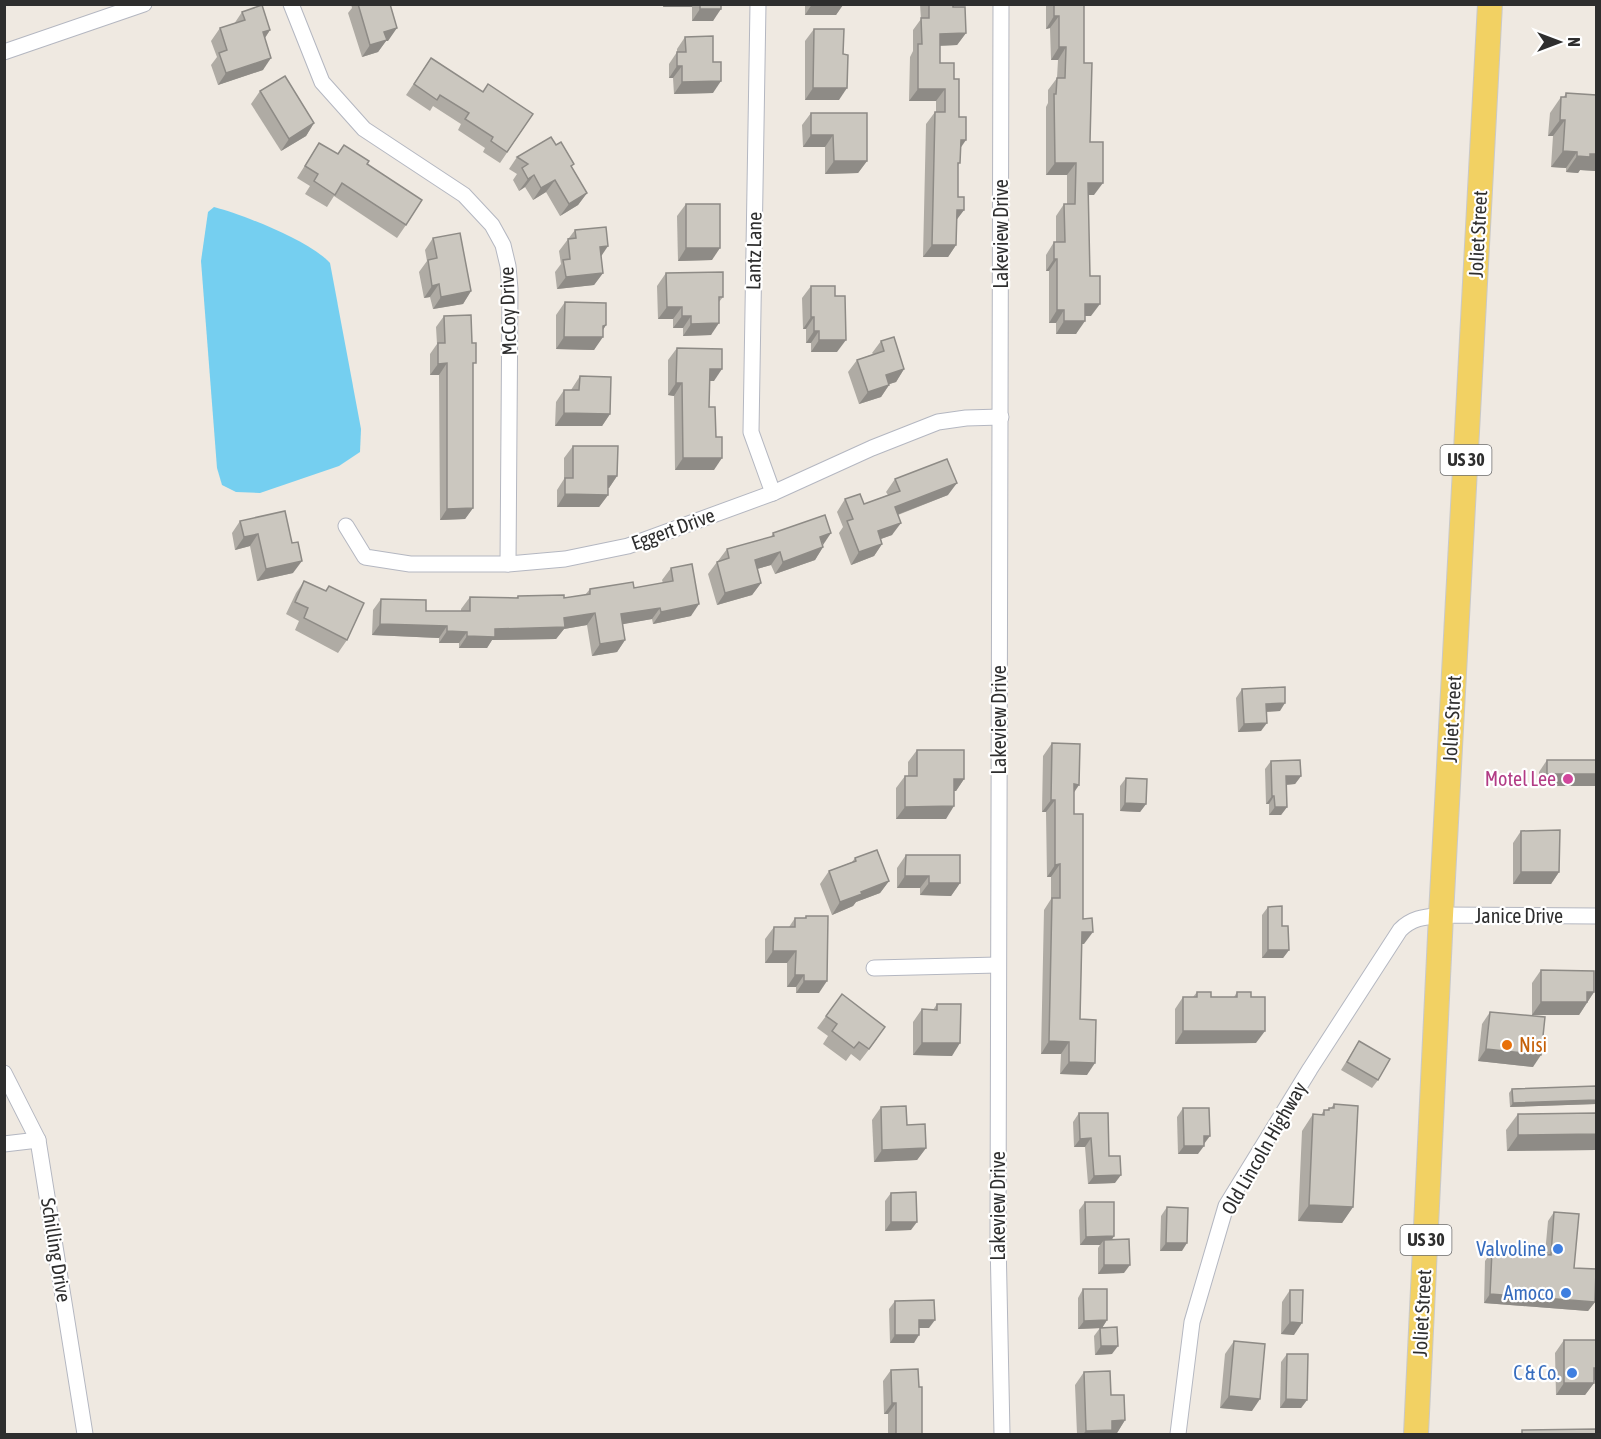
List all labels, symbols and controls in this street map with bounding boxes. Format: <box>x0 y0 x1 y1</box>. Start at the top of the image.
north arrow <box>1529 12 1589 72</box>
text: N <box>1565 37 1583 47</box>
street label: Lakeview Drive <box>989 179 1012 289</box>
street label: Joliet Street <box>1464 190 1491 278</box>
street label: Lantz Lane <box>741 212 766 290</box>
street label: McCoy Drive <box>494 266 521 356</box>
road number: US 30 <box>1440 445 1492 475</box>
street label: Eggert Drive <box>628 503 718 554</box>
street label: Lakeview Drive <box>987 665 1010 775</box>
street label: Joliet Street <box>1438 675 1465 763</box>
place label: Motel Lee <box>1485 767 1556 790</box>
marker: Motel Lee <box>1561 772 1575 786</box>
street label: Janice Drive <box>1475 904 1563 927</box>
place label: Nisi <box>1519 1033 1547 1056</box>
marker: Nisi <box>1500 1038 1514 1052</box>
street label: Old Lincoln Highway <box>1216 1077 1311 1218</box>
street label: Lakeview Drive <box>986 1151 1009 1261</box>
street label: Schilling Drive <box>37 1196 76 1304</box>
road number: US 30 <box>1400 1225 1452 1255</box>
place label: Valvoline <box>1476 1237 1546 1260</box>
marker: Valvoline <box>1551 1242 1565 1256</box>
street label: Joliet Street <box>1408 1269 1435 1357</box>
place label: Amoco <box>1504 1281 1554 1304</box>
marker: Amoco <box>1559 1286 1573 1300</box>
place label: C & Co. <box>1513 1361 1560 1384</box>
marker: C & Co. <box>1565 1366 1579 1380</box>

